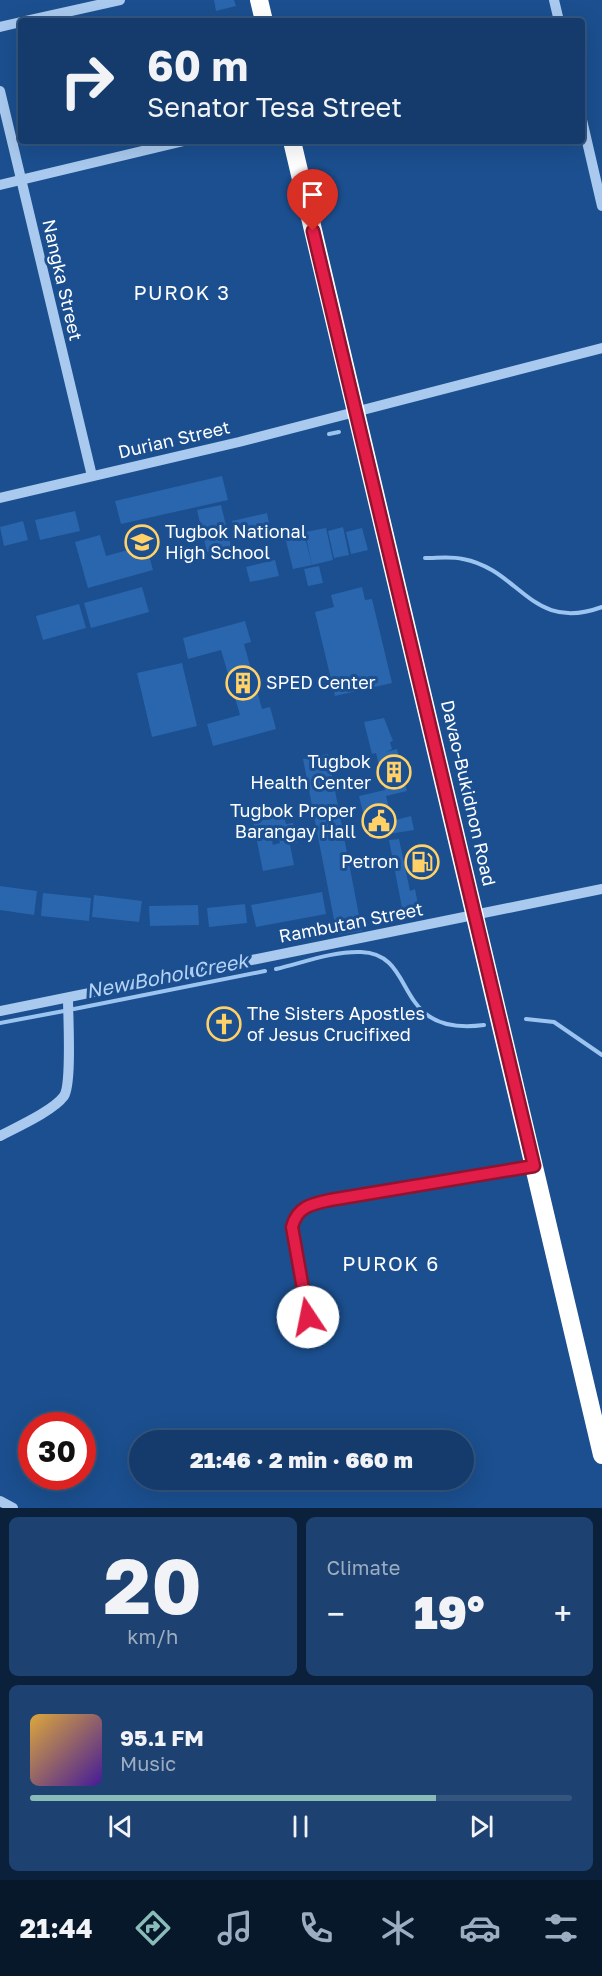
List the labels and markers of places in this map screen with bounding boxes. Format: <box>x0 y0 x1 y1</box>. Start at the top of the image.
pin <box>287 169 338 231</box>
place label: Tugbok National High School <box>165 520 307 563</box>
school or university icon: Tugbok National High School <box>124 524 160 560</box>
building icon: SPED Center <box>225 665 261 701</box>
place label: SPED Center <box>266 671 376 693</box>
place label: Tugbok Health Center <box>250 750 371 793</box>
building icon: Tugbok Health Center <box>376 754 412 790</box>
place label: Tugbok Proper Barangay Hall <box>230 799 356 842</box>
public building icon: Tugbok Proper Barangay Hall <box>361 803 397 839</box>
fuel station icon: Petron <box>404 844 440 880</box>
place label: Petron <box>341 850 399 872</box>
place label: The Sisters Apostles of Jesus Crucifixed <box>247 1002 425 1045</box>
church icon: The Sisters Apostles of Jesus Crucifixed <box>206 1006 242 1042</box>

